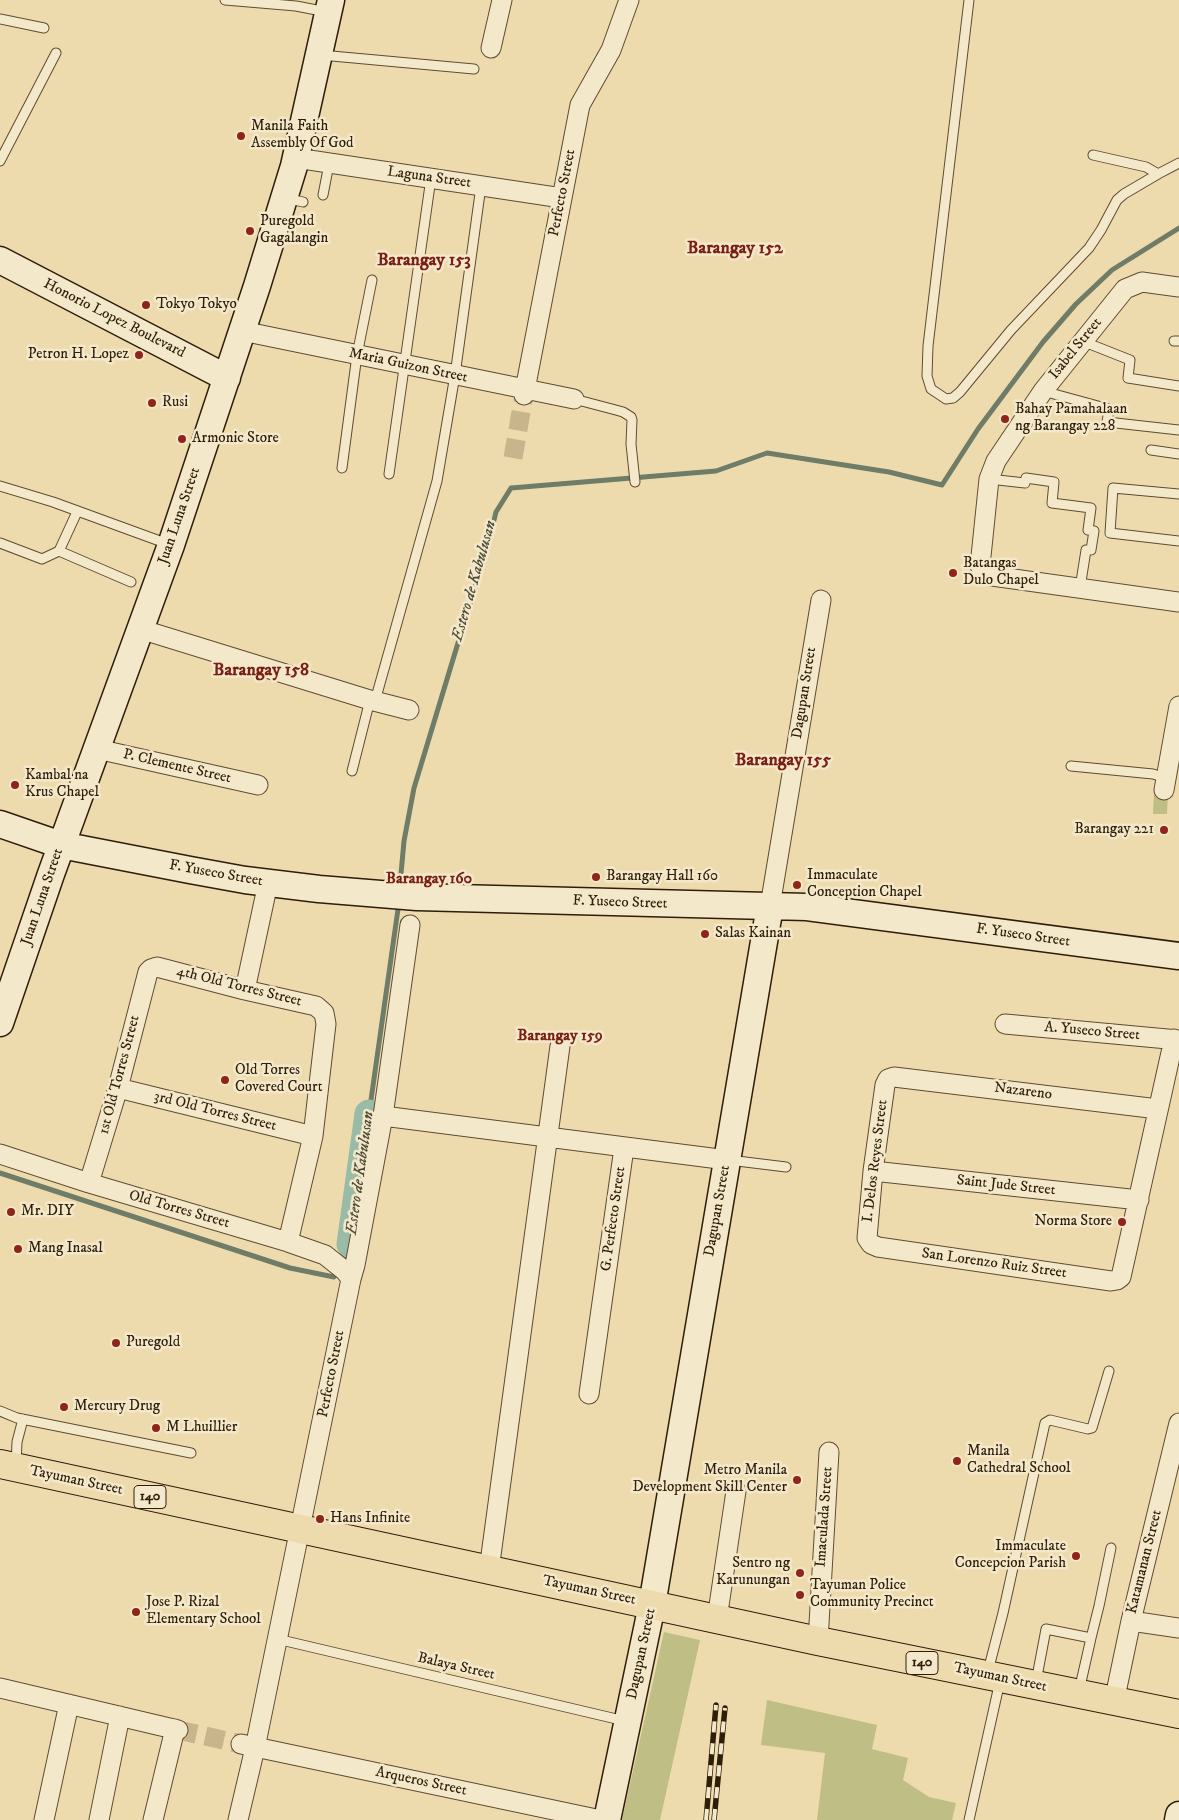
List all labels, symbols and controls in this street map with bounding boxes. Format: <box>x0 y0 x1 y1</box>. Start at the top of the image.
place label: Manila Faith Assembly Of God <box>251 118 354 153</box>
marker: Manila Faith Assembly Of God <box>235 130 247 142</box>
street label: Perfecto Street <box>546 148 580 238</box>
street label: Laguna Street <box>386 163 472 193</box>
place label: Puregold Gagalangin <box>260 213 328 248</box>
marker: Puregold Gagalangin <box>244 225 256 237</box>
district label: Barangay 152 <box>687 238 783 260</box>
district label: Barangay 153 <box>377 250 471 272</box>
street label: Honorio Lopez Boulevard <box>40 275 188 363</box>
place label: Tokyo Tokyo <box>156 296 237 314</box>
marker: Tokyo Tokyo <box>140 299 152 311</box>
street label: Isabel Street <box>1046 315 1106 383</box>
street label: Maria Guizon Street <box>347 345 469 387</box>
place label: Petron H. Lopez <box>28 346 129 364</box>
marker: Petron H. Lopez <box>133 349 145 361</box>
place label: Rusi <box>162 394 188 412</box>
marker: Rusi <box>146 397 158 409</box>
place label: Bahay Pamahalaan ng Barangay 228 <box>1015 401 1127 436</box>
marker: Bahay Pamahalaan ng Barangay 228 <box>999 413 1011 425</box>
place label: Armonic Store <box>192 430 279 448</box>
marker: Armonic Store <box>176 433 188 445</box>
street label: Juan Luna Street <box>155 465 205 567</box>
water label: Estero de Kabulusan <box>449 519 501 643</box>
place label: Batangas Dulo Chapel <box>963 555 1039 590</box>
marker: Batangas Dulo Chapel <box>947 567 959 579</box>
street label: Dagupan Street <box>789 646 821 740</box>
district label: Barangay 158 <box>213 660 309 682</box>
street label: P. Clemente Street <box>121 746 233 788</box>
district label: Barangay 155 <box>735 750 831 772</box>
place label: Kambal na Krus Chapel <box>25 767 99 802</box>
marker: Kambal na Krus Chapel <box>9 779 21 791</box>
place label: Barangay 221 <box>1074 821 1154 839</box>
marker: Barangay 221 <box>1158 824 1170 836</box>
street label: Juan Luna Street <box>18 846 68 948</box>
street label: F. Yuseco Street <box>168 857 264 891</box>
place label: Immaculate Conception Chapel <box>807 867 922 902</box>
place label: Barangay Hall 160 <box>606 868 718 886</box>
district label: Barangay 160 <box>386 870 472 890</box>
marker: Barangay Hall 160 <box>590 871 602 883</box>
marker: Immaculate Conception Chapel <box>791 879 803 891</box>
street label: F. Yuseco Street <box>572 892 668 914</box>
street label: F. Yuseco Street <box>975 921 1071 951</box>
place label: Salas Kainan <box>715 925 791 943</box>
marker: Salas Kainan <box>699 928 711 940</box>
street label: 4th Old Torres Street <box>175 963 303 1011</box>
street label: 1st Old Torres Street <box>95 1014 145 1136</box>
street label: A. Yuseco Street <box>1043 1019 1141 1045</box>
district label: Barangay 159 <box>517 1027 603 1047</box>
place label: Old Torres Covered Court <box>235 1062 322 1097</box>
marker: Old Torres Covered Court <box>219 1074 231 1086</box>
street label: Nazareno <box>993 1080 1053 1104</box>
street label: 3rd Old Torres Street <box>152 1088 278 1136</box>
street label: I. Delos Reyes Street <box>860 1099 892 1223</box>
water label: Estero de Kabulusan <box>343 1110 379 1236</box>
street label: Dagupan Street <box>701 1164 735 1258</box>
street label: G. Perfecto Street <box>598 1165 630 1273</box>
street label: Saint Jude Street <box>956 1172 1056 1200</box>
street label: Old Torres Street <box>127 1187 231 1233</box>
place label: Mr. DIY <box>21 1203 74 1221</box>
marker: Mr. DIY <box>5 1206 17 1218</box>
place label: Norma Store <box>1035 1213 1112 1231</box>
marker: Norma Store <box>1116 1216 1128 1228</box>
place label: Mang Inasal <box>28 1240 103 1258</box>
marker: Mang Inasal <box>12 1243 24 1255</box>
street label: San Lorenzo Ruiz Street <box>920 1245 1068 1283</box>
street label: Perfecto Street <box>315 1329 349 1419</box>
place label: Puregold <box>126 1334 180 1352</box>
marker: Puregold <box>110 1337 122 1349</box>
place label: Mercury Drug <box>74 1398 160 1416</box>
marker: Mercury Drug <box>58 1401 70 1413</box>
place label: M Lhuillier <box>166 1419 237 1437</box>
marker: M Lhuillier <box>150 1422 162 1434</box>
place label: Manila Cathedral School <box>967 1443 1071 1478</box>
marker: Manila Cathedral School <box>951 1455 963 1467</box>
street label: Tayuman Street <box>28 1462 124 1500</box>
place label: Metro Manila Development Skill Center <box>632 1462 787 1497</box>
street label: Imaculada Street <box>813 1466 837 1568</box>
marker: Metro Manila Development Skill Center <box>791 1474 803 1486</box>
road number: 140 <box>134 1485 166 1508</box>
street label: Katamanan Street <box>1123 1508 1167 1616</box>
place label: Hans Infinite <box>330 1510 410 1528</box>
marker: Hans Infinite <box>314 1513 326 1525</box>
place label: Immaculate Concepcion Parish <box>955 1538 1066 1573</box>
marker: Immaculate Concepcion Parish <box>1070 1550 1082 1562</box>
place label: Sentro ng Karunungan <box>716 1555 790 1590</box>
marker: Sentro ng Karunungan <box>794 1567 806 1579</box>
street label: Tayuman Street <box>541 1572 637 1610</box>
place label: Tayuman Police Community Precinct <box>810 1577 934 1612</box>
marker: Tayuman Police Community Precinct <box>794 1589 806 1601</box>
place label: Jose P. Rizal Elementary School <box>146 1594 261 1629</box>
marker: Jose P. Rizal Elementary School <box>130 1606 142 1618</box>
street label: Dagupan Street <box>624 1607 660 1701</box>
street label: Balaya Street <box>416 1649 496 1685</box>
road number: 140 <box>906 1652 938 1675</box>
street label: Tayuman Street <box>952 1659 1048 1697</box>
street label: Arqueros Street <box>374 1764 468 1800</box>

